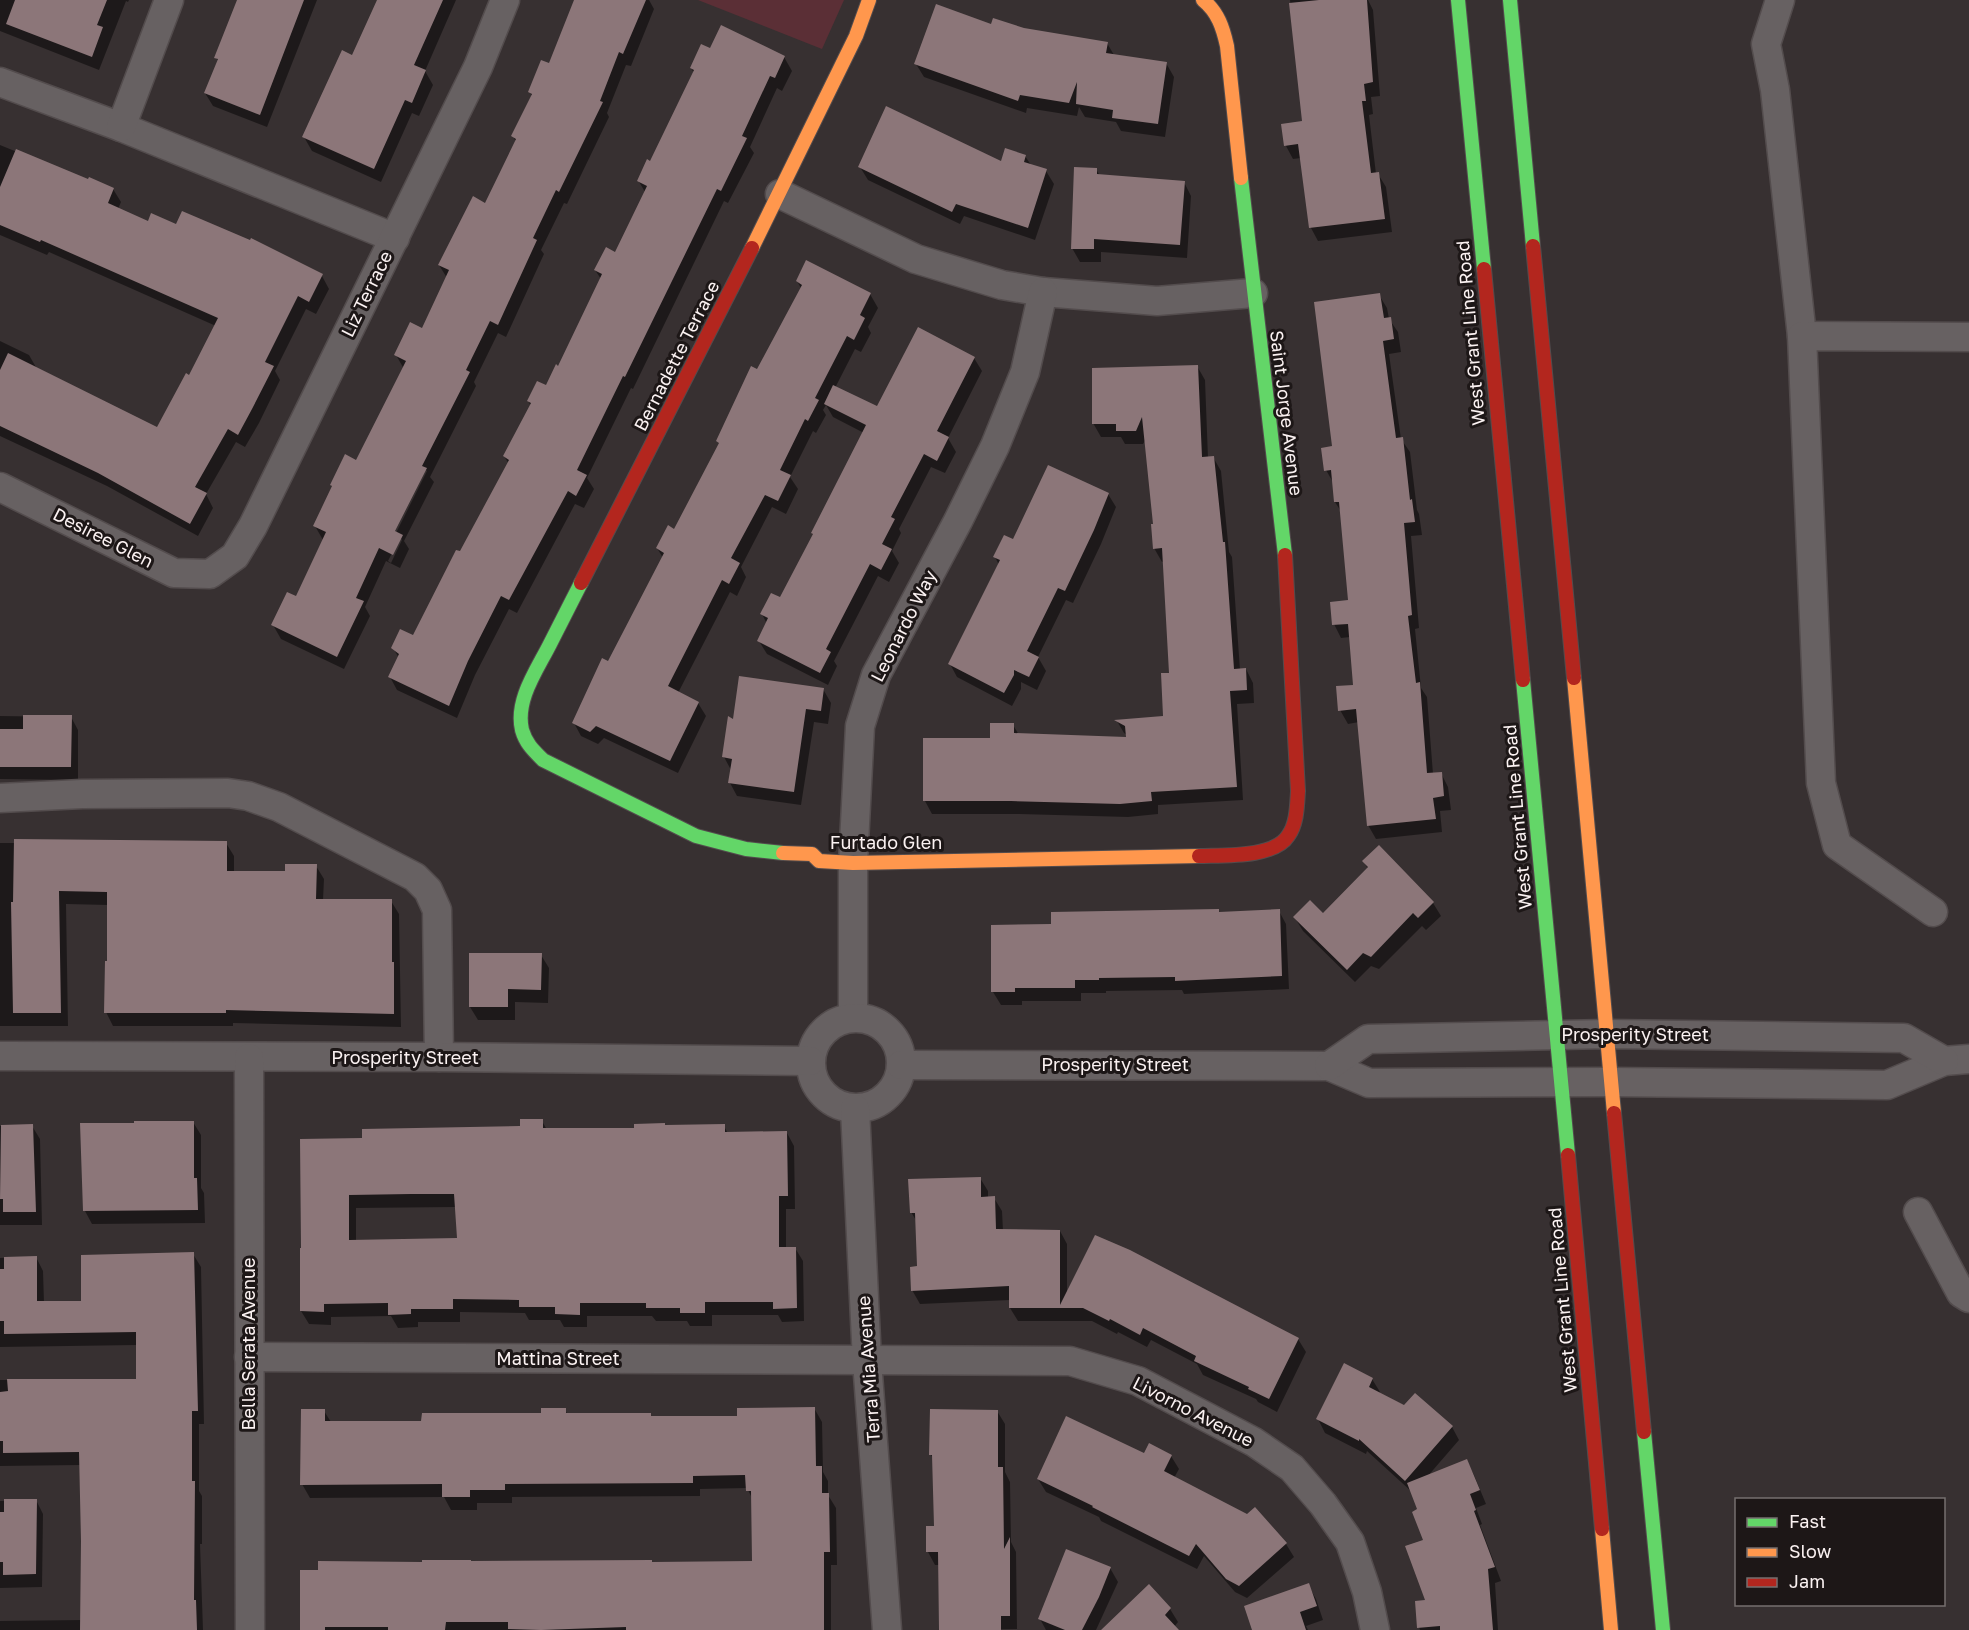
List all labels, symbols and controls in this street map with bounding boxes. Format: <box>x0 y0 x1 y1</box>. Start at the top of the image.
street label: West Grant Line Road <box>1451 240 1489 427</box>
street label: Liz Terrace <box>336 247 396 340</box>
street label: Bernadette Terrace <box>629 277 724 434</box>
street label: Saint Jorge Avenue <box>1266 329 1308 497</box>
street label: Desiree Glen <box>50 502 157 572</box>
street label: Leonardo Way <box>866 566 941 685</box>
street label: West Grant Line Road <box>1498 724 1536 911</box>
street label: Furtado Glen <box>830 831 942 853</box>
street label: Prosperity Street <box>1561 1023 1709 1045</box>
street label: Prosperity Street <box>331 1046 479 1068</box>
street label: Prosperity Street <box>1041 1053 1189 1075</box>
street label: West Grant Line Road <box>1543 1207 1581 1394</box>
street label: Bella Serata Avenue <box>237 1258 259 1430</box>
street label: Terra Mia Avenue <box>852 1295 884 1443</box>
street label: Mattina Street <box>496 1347 620 1369</box>
street label: Livorno Avenue <box>1129 1371 1257 1451</box>
legend <box>1735 1498 1945 1606</box>
text: Fast <box>1789 1510 1826 1532</box>
text: Slow <box>1789 1540 1832 1562</box>
text: Jam <box>1789 1570 1825 1592</box>

